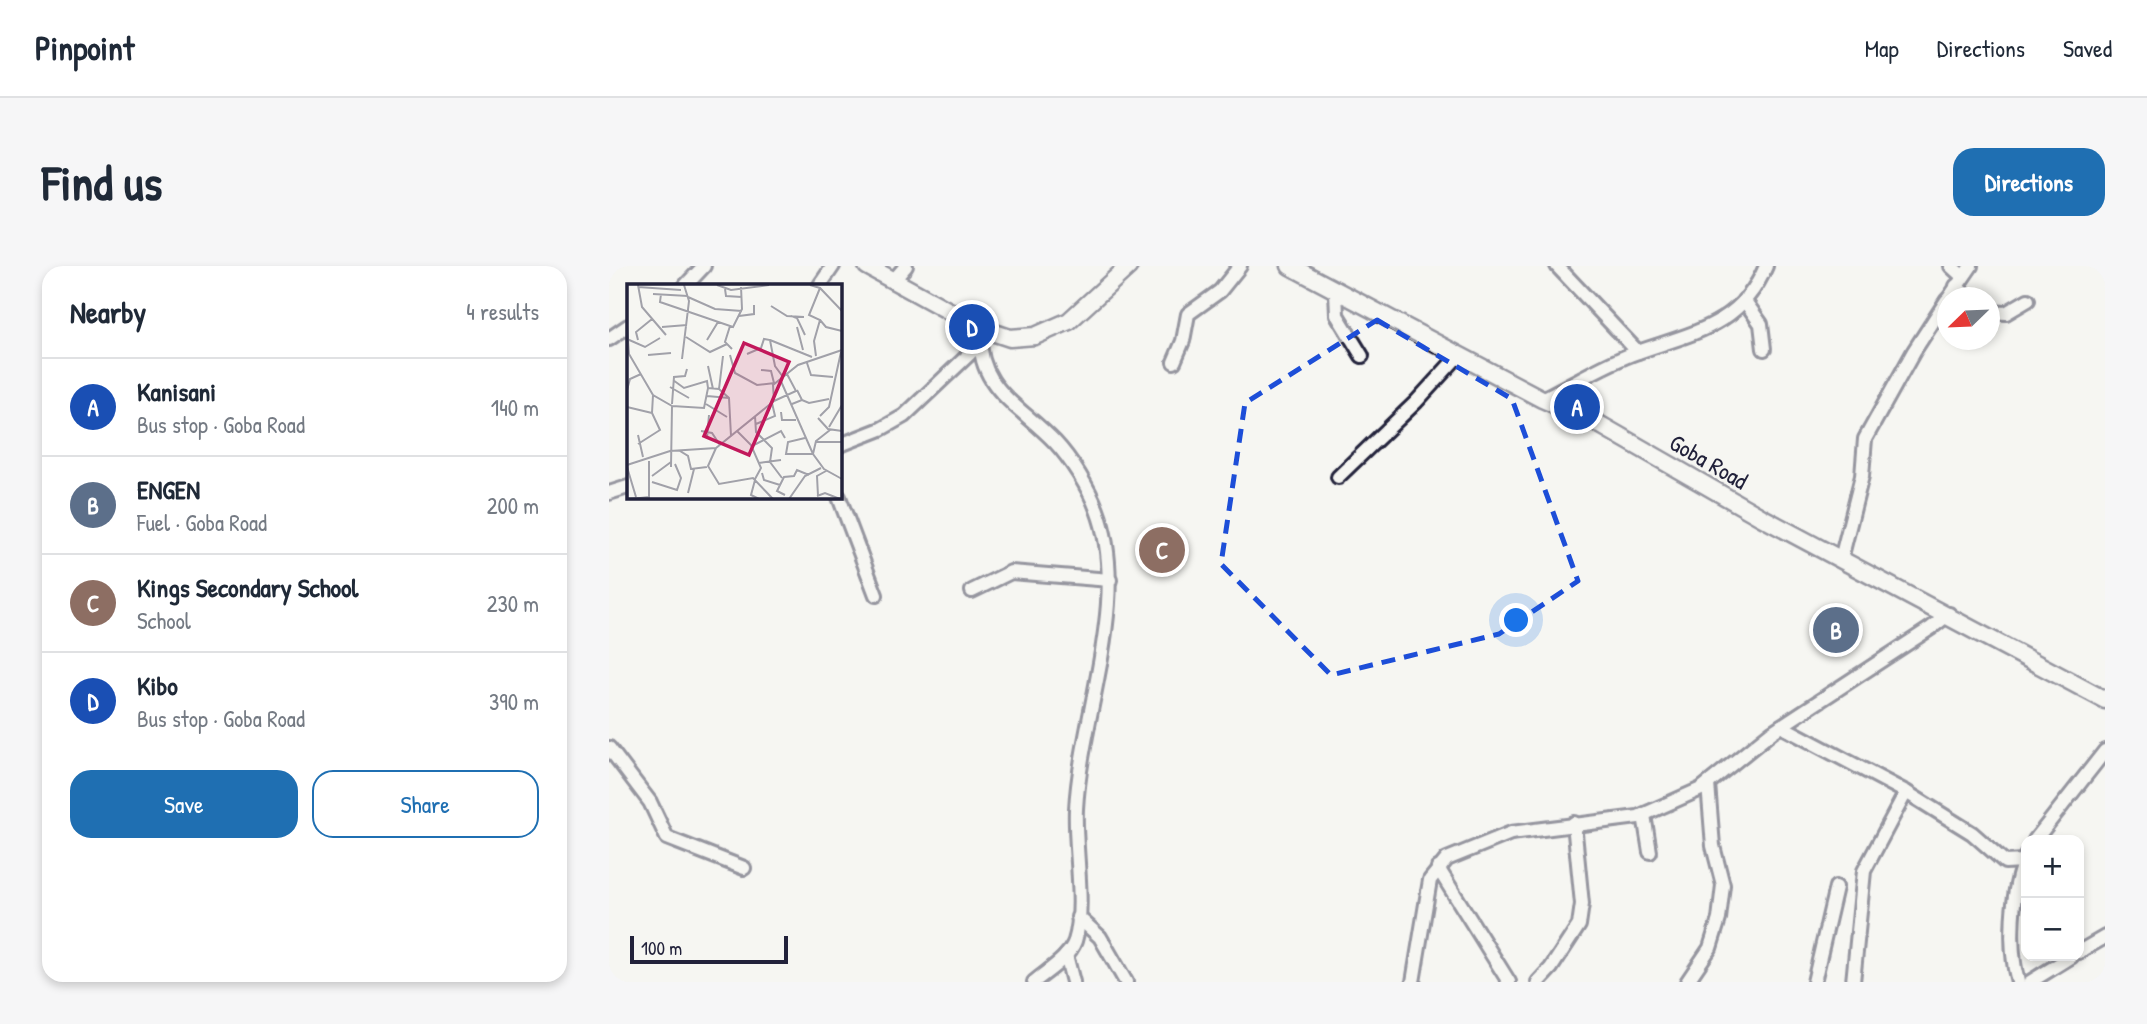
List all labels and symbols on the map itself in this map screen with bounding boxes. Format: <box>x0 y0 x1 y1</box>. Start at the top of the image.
inset map <box>627 284 842 499</box>
north arrow <box>1937 287 2000 350</box>
pin: D <box>949 301 995 353</box>
pin: A <box>1554 381 1600 433</box>
street label: Goba Road <box>1664 426 1754 496</box>
pin: C <box>1139 524 1185 576</box>
your location <box>1499 603 1533 637</box>
pin: B <box>1813 604 1859 656</box>
scale bar <box>630 933 787 965</box>

